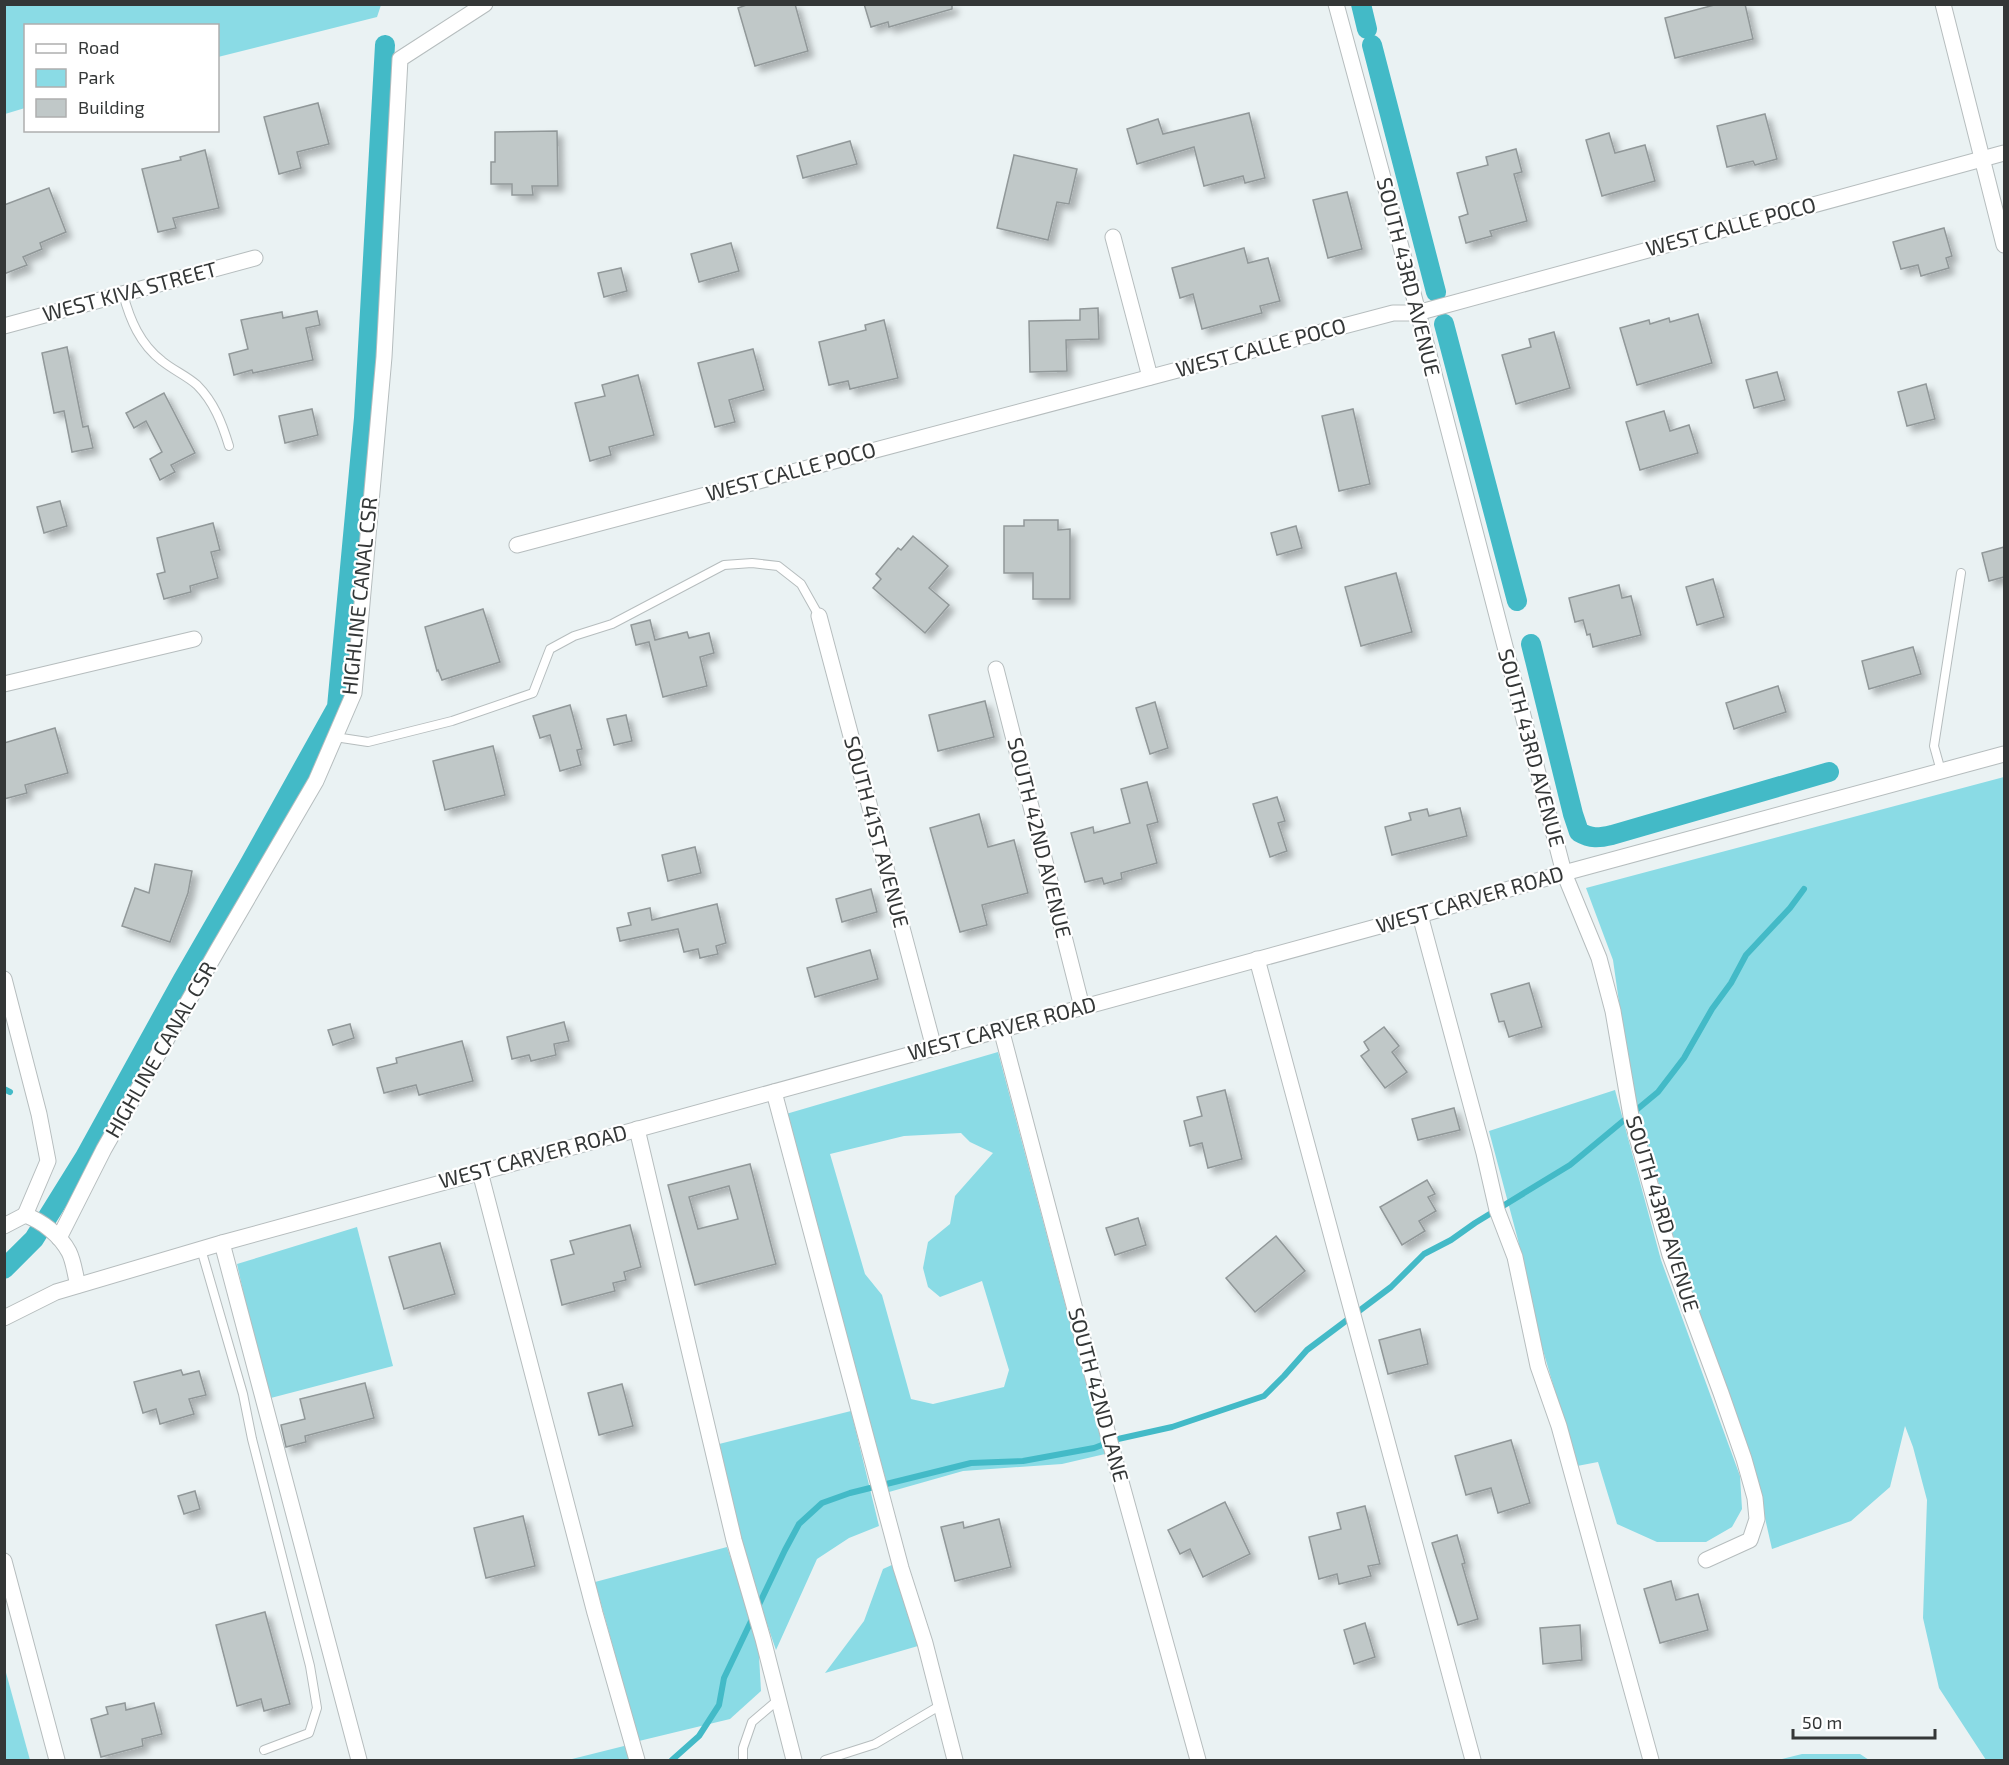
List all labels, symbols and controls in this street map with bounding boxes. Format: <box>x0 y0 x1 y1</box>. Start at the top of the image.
legend <box>24 24 219 132</box>
text: Road <box>78 36 119 58</box>
text: Park <box>78 66 115 88</box>
text: Building <box>78 96 145 118</box>
street label: SOUTH 43RD AVENUE <box>1373 175 1446 379</box>
street label: WEST CALLE POCO <box>1643 191 1818 260</box>
street label: WEST KIVA STREET <box>40 255 220 326</box>
street label: WEST CALLE POCO <box>1173 312 1348 381</box>
street label: WEST CALLE POCO <box>703 436 878 505</box>
street label: HIGHLINE CANAL CSR <box>336 496 381 696</box>
street label: SOUTH 43RD AVENUE <box>1494 646 1571 849</box>
street label: SOUTH 41ST AVENUE <box>840 733 915 930</box>
street label: SOUTH 42ND AVENUE <box>1003 735 1077 941</box>
street label: WEST CARVER ROAD <box>1373 860 1566 937</box>
street label: HIGHLINE CANAL CSR <box>99 957 220 1142</box>
street label: WEST CARVER ROAD <box>905 990 1099 1065</box>
street label: SOUTH 43RD AVENUE <box>1622 1112 1705 1315</box>
street label: WEST CARVER ROAD <box>436 1118 630 1193</box>
street label: SOUTH 42ND LANE <box>1064 1305 1135 1484</box>
scale bar <box>1793 1702 1936 1740</box>
text: 50 m <box>1802 1711 1842 1733</box>

